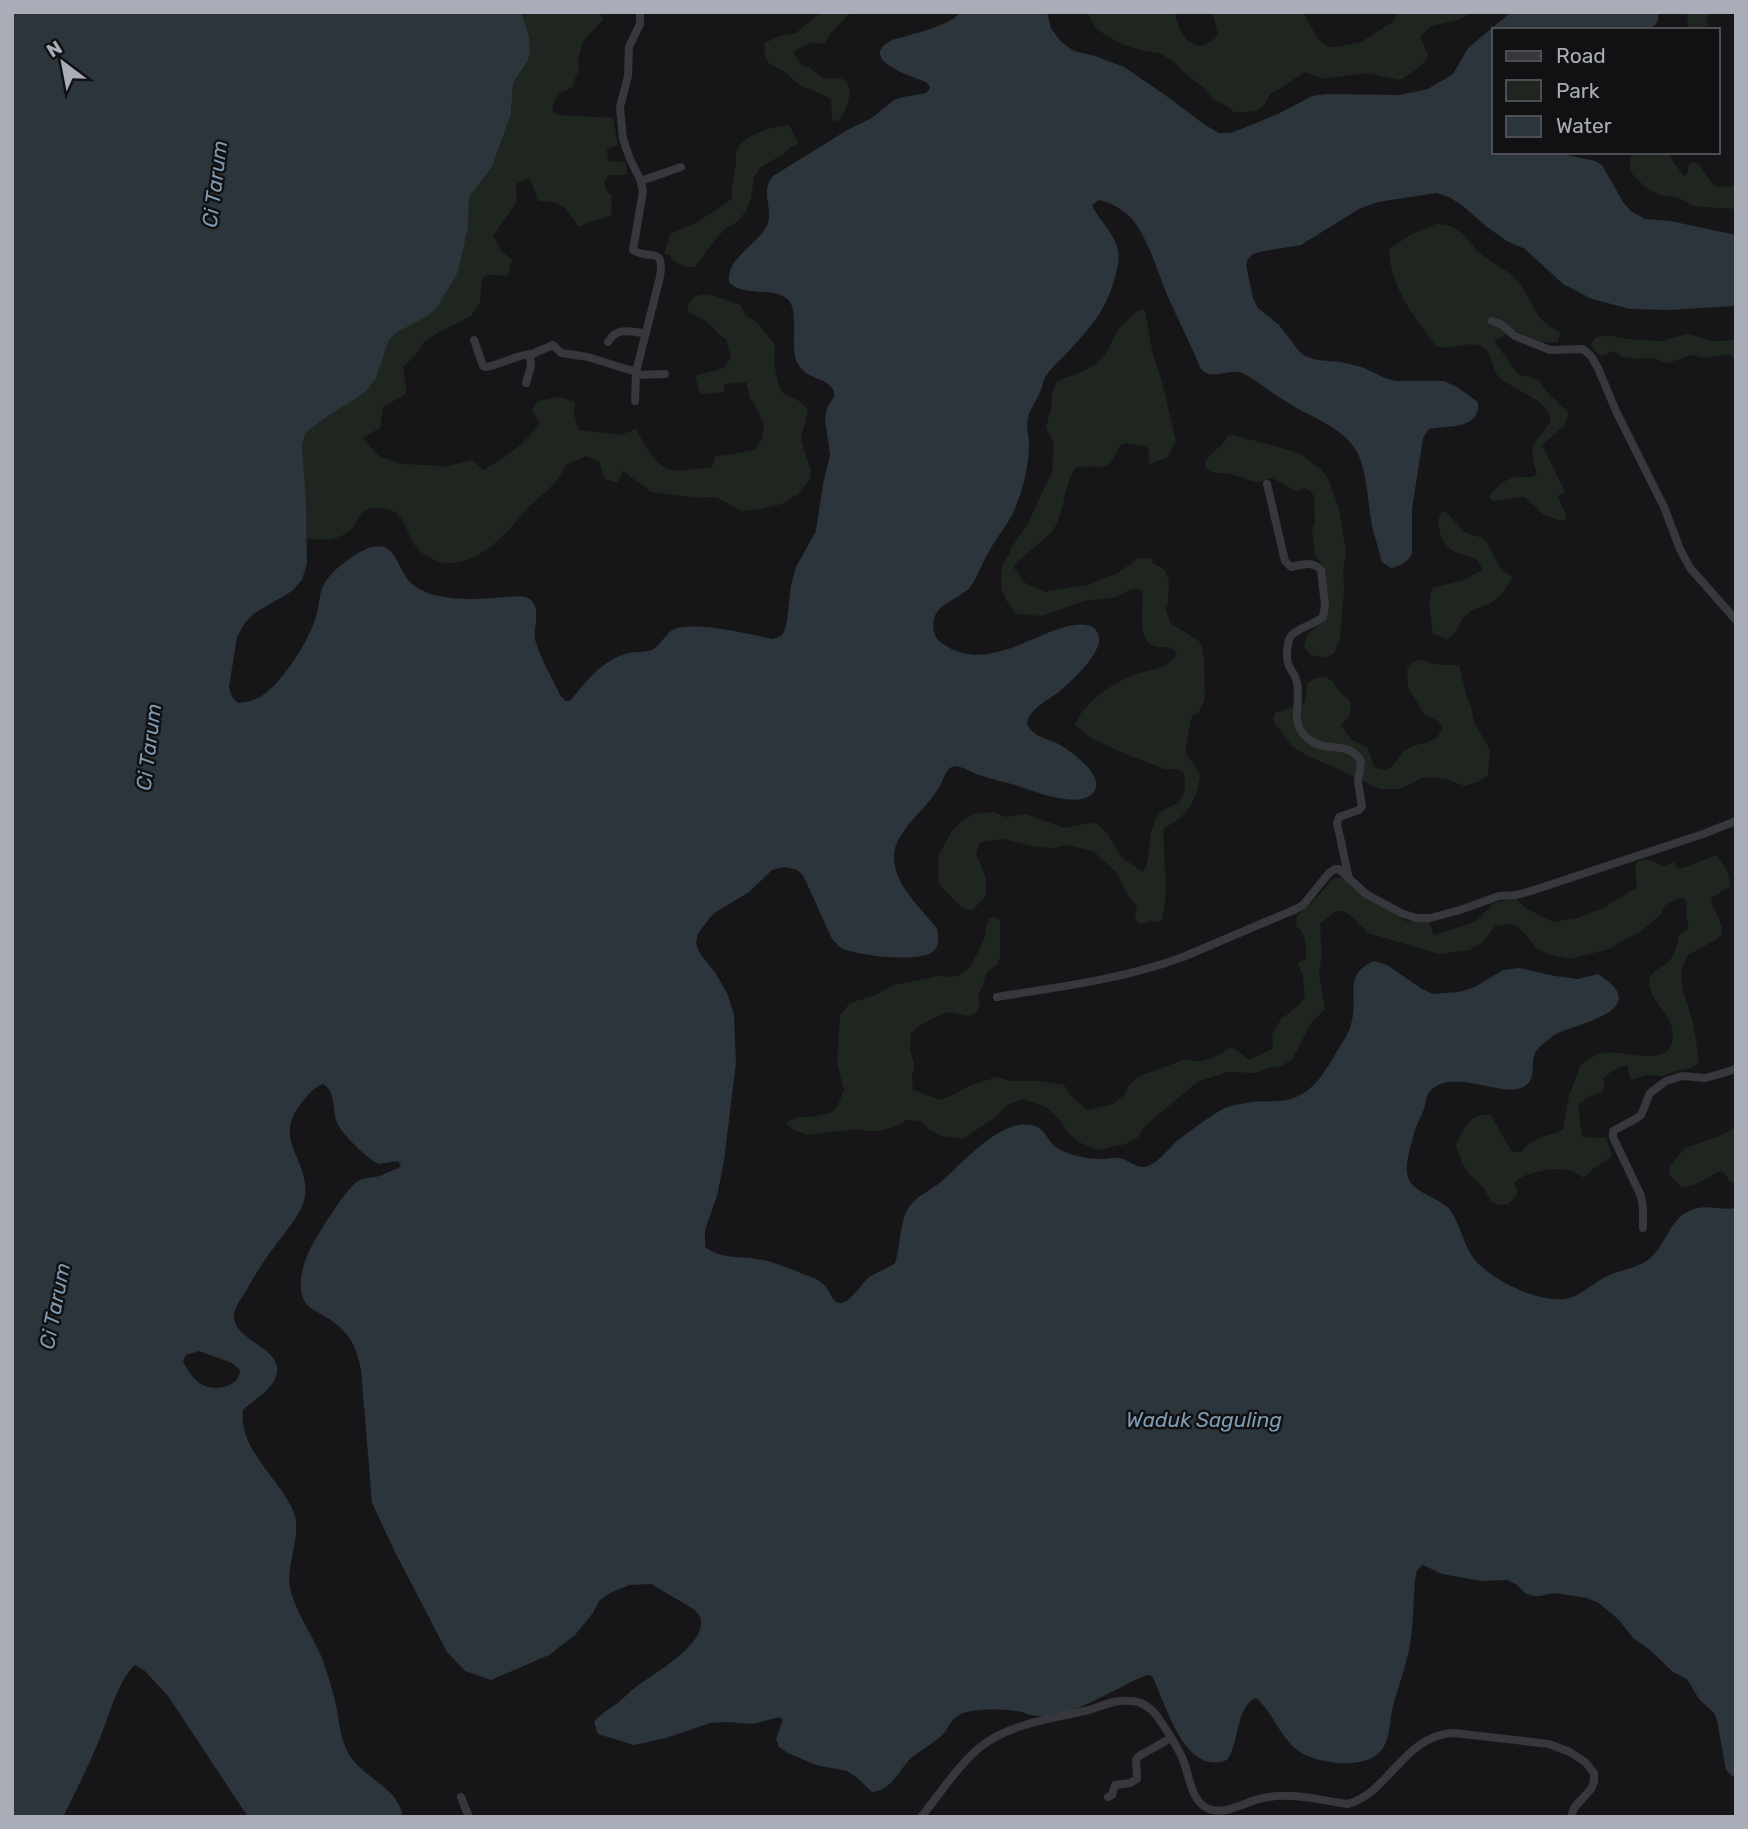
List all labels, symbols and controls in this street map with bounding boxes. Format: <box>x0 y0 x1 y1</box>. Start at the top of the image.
north arrow <box>28 28 98 98</box>
legend <box>1492 28 1720 154</box>
text: N <box>42 36 66 62</box>
text: Road <box>1556 43 1606 68</box>
text: Park <box>1556 78 1600 103</box>
text: Water <box>1556 113 1612 138</box>
water label: Ci Tarum <box>197 139 232 229</box>
water label: Ci Tarum <box>131 702 166 792</box>
water label: Ci Tarum <box>34 1261 75 1351</box>
water label: Waduk Saguling <box>1126 1407 1282 1432</box>

